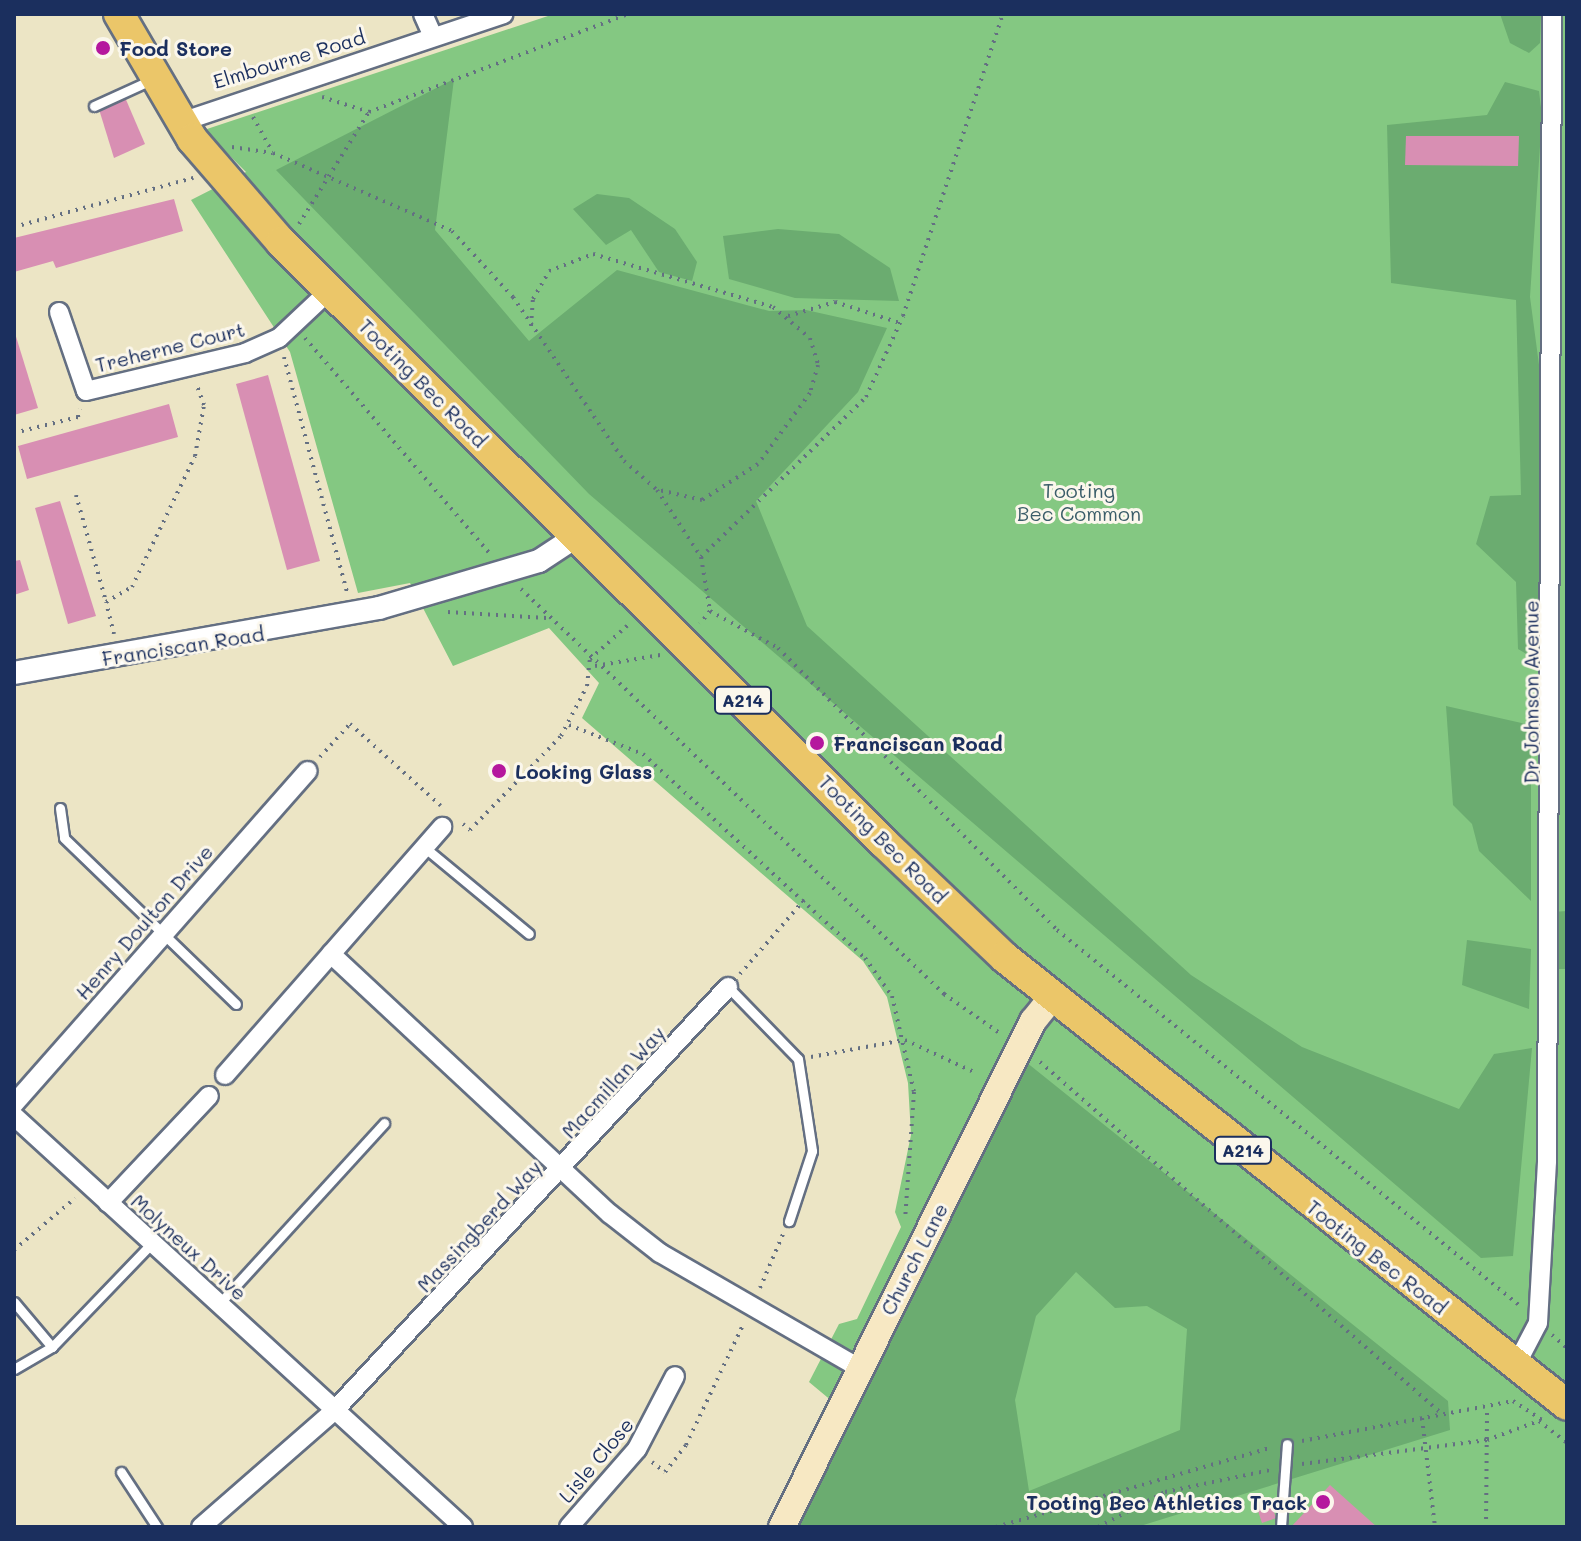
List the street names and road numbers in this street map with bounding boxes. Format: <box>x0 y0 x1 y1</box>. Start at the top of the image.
street label: Elmbourne Road <box>210 24 368 94</box>
street label: Tooting Bec Road <box>354 314 492 452</box>
street label: Treherne Court <box>93 317 247 377</box>
street label: Dr Johnson Avenue <box>1519 600 1543 784</box>
street label: Franciscan Road <box>100 621 266 671</box>
road number: A214 <box>713 686 773 714</box>
street label: Tooting Bec Road <box>814 770 952 908</box>
street label: Henry Doulton Drive <box>70 840 218 1004</box>
street label: Macmillan Way <box>556 1021 670 1143</box>
road number: A214 <box>1213 1136 1273 1164</box>
street label: Massingberd Way <box>412 1155 546 1297</box>
street label: Molyneux Drive <box>126 1189 252 1305</box>
street label: Tooting Bec Road <box>1302 1195 1452 1319</box>
street label: Church Lane <box>876 1199 952 1319</box>
street label: Lisle Close <box>554 1413 638 1507</box>

